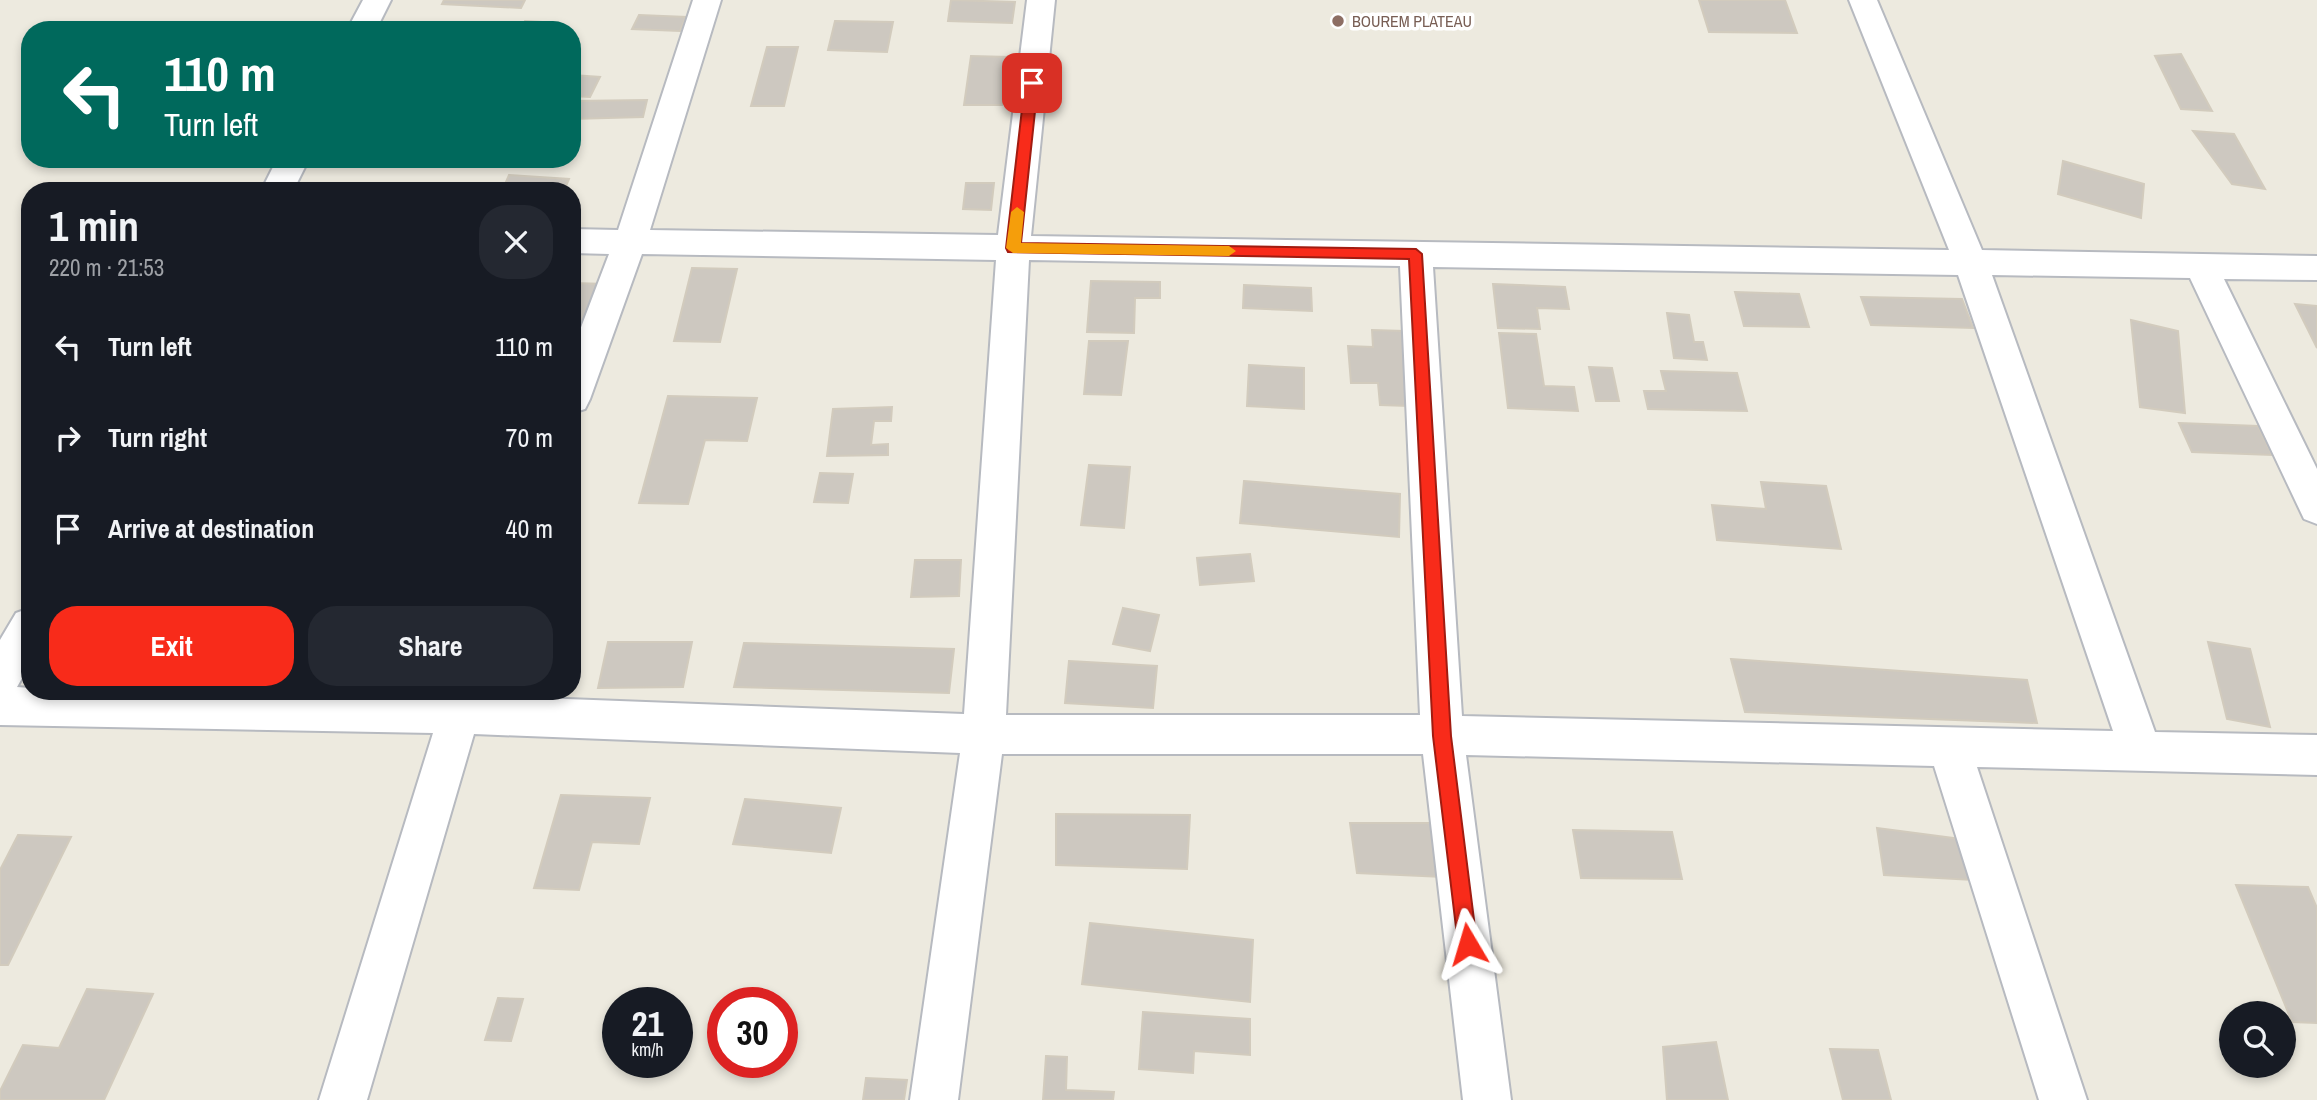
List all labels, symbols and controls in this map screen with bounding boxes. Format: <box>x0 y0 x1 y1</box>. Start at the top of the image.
place label: BOUREM PLATEAU <box>1352 10 1472 32</box>
marker: BOUREM PLATEAU <box>1330 13 1346 29</box>
text: 110 m <box>164 40 276 106</box>
icon: left <box>49 49 140 140</box>
pin <box>1002 53 1062 113</box>
icon: arrive <box>1013 64 1051 102</box>
text: Turn left <box>164 103 258 146</box>
text: 1 min <box>49 198 139 254</box>
button: close <box>479 205 553 279</box>
text: 220 m · 21:53 <box>49 252 164 283</box>
icon: left <box>49 328 87 366</box>
text: Turn left <box>108 329 192 364</box>
text: 110 m <box>495 329 553 364</box>
icon: right <box>49 419 87 457</box>
text: Turn right <box>108 420 207 455</box>
text: 70 m <box>506 420 553 455</box>
icon: arrive <box>49 510 87 548</box>
text: Arrive at destination <box>108 511 314 546</box>
text: 40 m <box>506 511 553 546</box>
button: Exit <box>49 606 294 686</box>
button: Share <box>308 606 553 686</box>
position arrow <box>1431 907 1505 981</box>
speed limit sign: 30 <box>707 987 798 1078</box>
text: 21 <box>632 1000 663 1047</box>
map controls <box>2219 1001 2296 1078</box>
button: search <box>2219 1001 2296 1078</box>
text: km/h <box>632 1037 664 1062</box>

